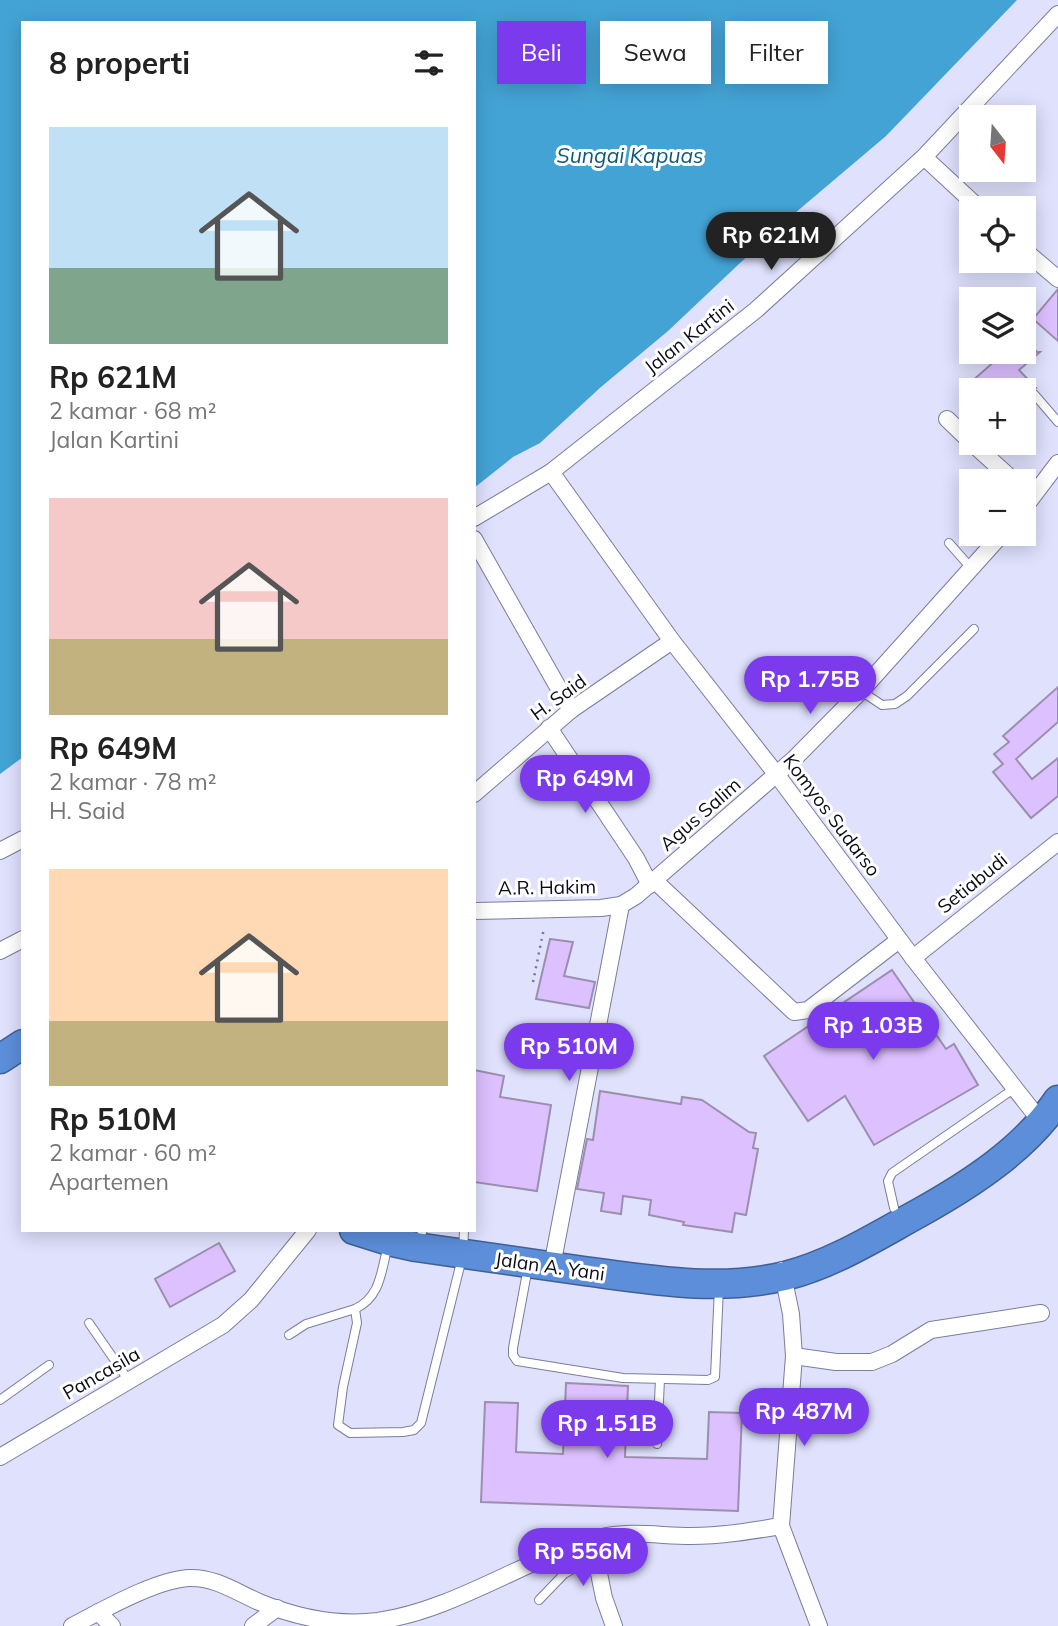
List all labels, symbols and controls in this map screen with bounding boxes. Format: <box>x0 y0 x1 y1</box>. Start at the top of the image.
chip: Beli <box>497 21 586 84</box>
chip: Sewa <box>600 21 711 84</box>
chip: Filter <box>725 21 828 84</box>
text: 8 properti <box>49 44 190 82</box>
icon: filters <box>410 44 448 82</box>
north arrow <box>959 105 1036 182</box>
map controls <box>959 105 1036 546</box>
water label: Sungai Kapuas <box>557 142 703 168</box>
icon: home <box>186 173 312 299</box>
button: locate <box>959 196 1036 273</box>
pin: Rp 621M <box>706 212 836 272</box>
text: Rp 621M <box>722 220 820 249</box>
button: layers <box>959 287 1036 364</box>
street label: Jalan Kartini <box>639 294 739 378</box>
text: Rp 621M <box>49 358 177 396</box>
button: + <box>959 378 1036 455</box>
text: 2 kamar · 68 m² <box>49 396 217 425</box>
text: Jalan Kartini <box>49 425 179 454</box>
button: − <box>959 469 1036 546</box>
icon: home <box>186 544 312 670</box>
pin: Rp 1.75B <box>738 656 882 716</box>
text: Rp 1.75B <box>760 664 860 693</box>
street label: H. Said <box>525 669 591 725</box>
text: Rp 649M <box>49 729 177 767</box>
street label: Komyos Sudarso <box>778 749 886 881</box>
pin: Rp 649M <box>520 756 650 815</box>
text: Rp 649M <box>536 763 634 792</box>
text: 2 kamar · 78 m² <box>49 767 217 796</box>
street label: Agus Salim <box>655 772 745 856</box>
text: H. Said <box>49 796 125 825</box>
street label: Setiabudi <box>932 848 1012 918</box>
street label: A.R. Hakim <box>498 874 596 900</box>
icon: home <box>186 915 312 1041</box>
pin: Rp 1.03B <box>801 1002 945 1062</box>
text: Rp 1.03B <box>823 1010 923 1039</box>
pin: Rp 510M <box>504 1024 634 1083</box>
text: Rp 510M <box>520 1031 618 1060</box>
text: Rp 510M <box>49 1100 177 1138</box>
text: 2 kamar · 60 m² <box>49 1138 217 1167</box>
text: Apartemen <box>49 1167 169 1196</box>
street label: Jalan A. Yani <box>494 1246 606 1286</box>
street label: Pancasila <box>58 1341 144 1405</box>
pin: Rp 487M <box>739 1388 869 1448</box>
text: Rp 487M <box>755 1396 853 1425</box>
pin: Rp 1.51B <box>535 1400 679 1460</box>
text: Rp 1.51B <box>557 1408 657 1437</box>
pin: Rp 556M <box>518 1528 648 1588</box>
text: Rp 556M <box>534 1536 632 1565</box>

